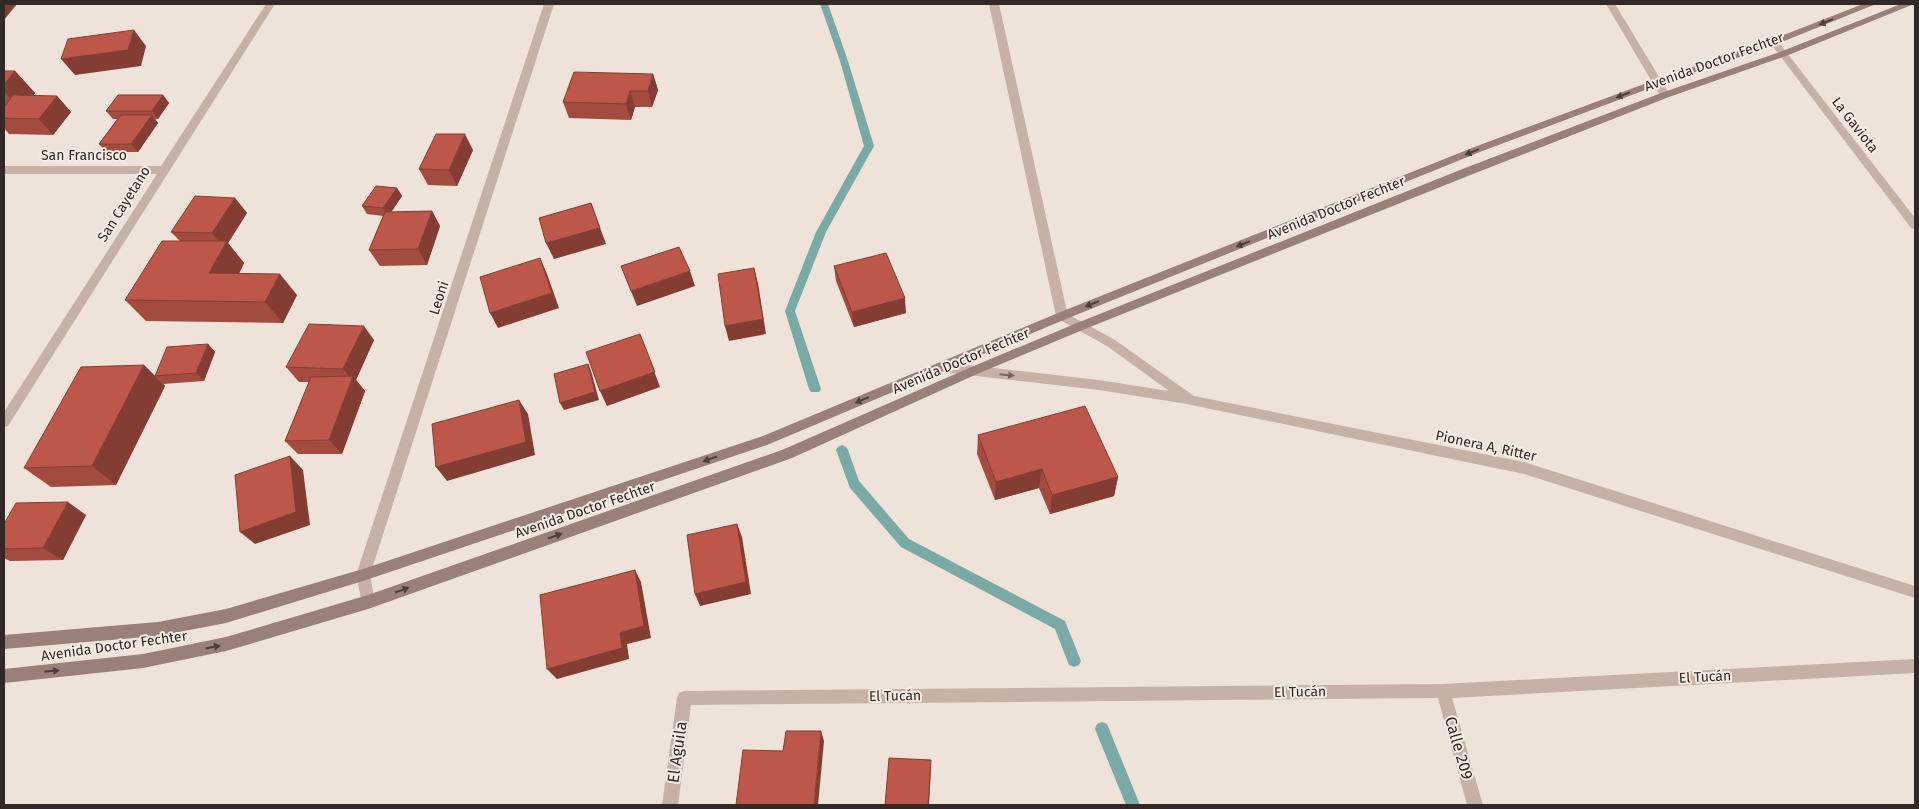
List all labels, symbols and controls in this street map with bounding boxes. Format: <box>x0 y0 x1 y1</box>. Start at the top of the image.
one-way arrow <box>1818 18 1833 26</box>
street label: Avenida Doctor Fechter <box>1642 29 1787 95</box>
one-way arrow <box>1616 91 1631 99</box>
street label: La Gaviota <box>1828 94 1882 156</box>
street label: San Francisco <box>41 147 127 164</box>
one-way arrow <box>1464 149 1479 157</box>
street label: San Cayetano <box>94 163 154 245</box>
street label: Avenida Doctor Fechter <box>1265 172 1408 243</box>
one-way arrow <box>1236 240 1250 248</box>
street label: Leoni <box>426 279 452 317</box>
one-way arrow <box>1085 301 1100 308</box>
street label: Avenida Doctor Fechter <box>890 324 1033 398</box>
one-way arrow <box>999 371 1015 379</box>
one-way arrow <box>855 397 869 405</box>
street label: Pionera A, Ritter <box>1434 427 1539 465</box>
one-way arrow <box>703 456 718 463</box>
street label: Avenida Doctor Fechter <box>513 478 658 542</box>
one-way arrow <box>548 532 563 540</box>
one-way arrow <box>395 586 410 594</box>
street label: Avenida Doctor Fechter <box>40 627 189 665</box>
one-way arrow <box>205 642 221 650</box>
one-way arrow <box>45 667 61 675</box>
street label: El Tucán <box>1678 667 1732 687</box>
street label: El Tucán <box>1274 683 1326 701</box>
street label: El Tucán <box>869 687 921 705</box>
street label: Calle 209 <box>1441 714 1477 782</box>
street label: El Aguila <box>663 720 691 784</box>

